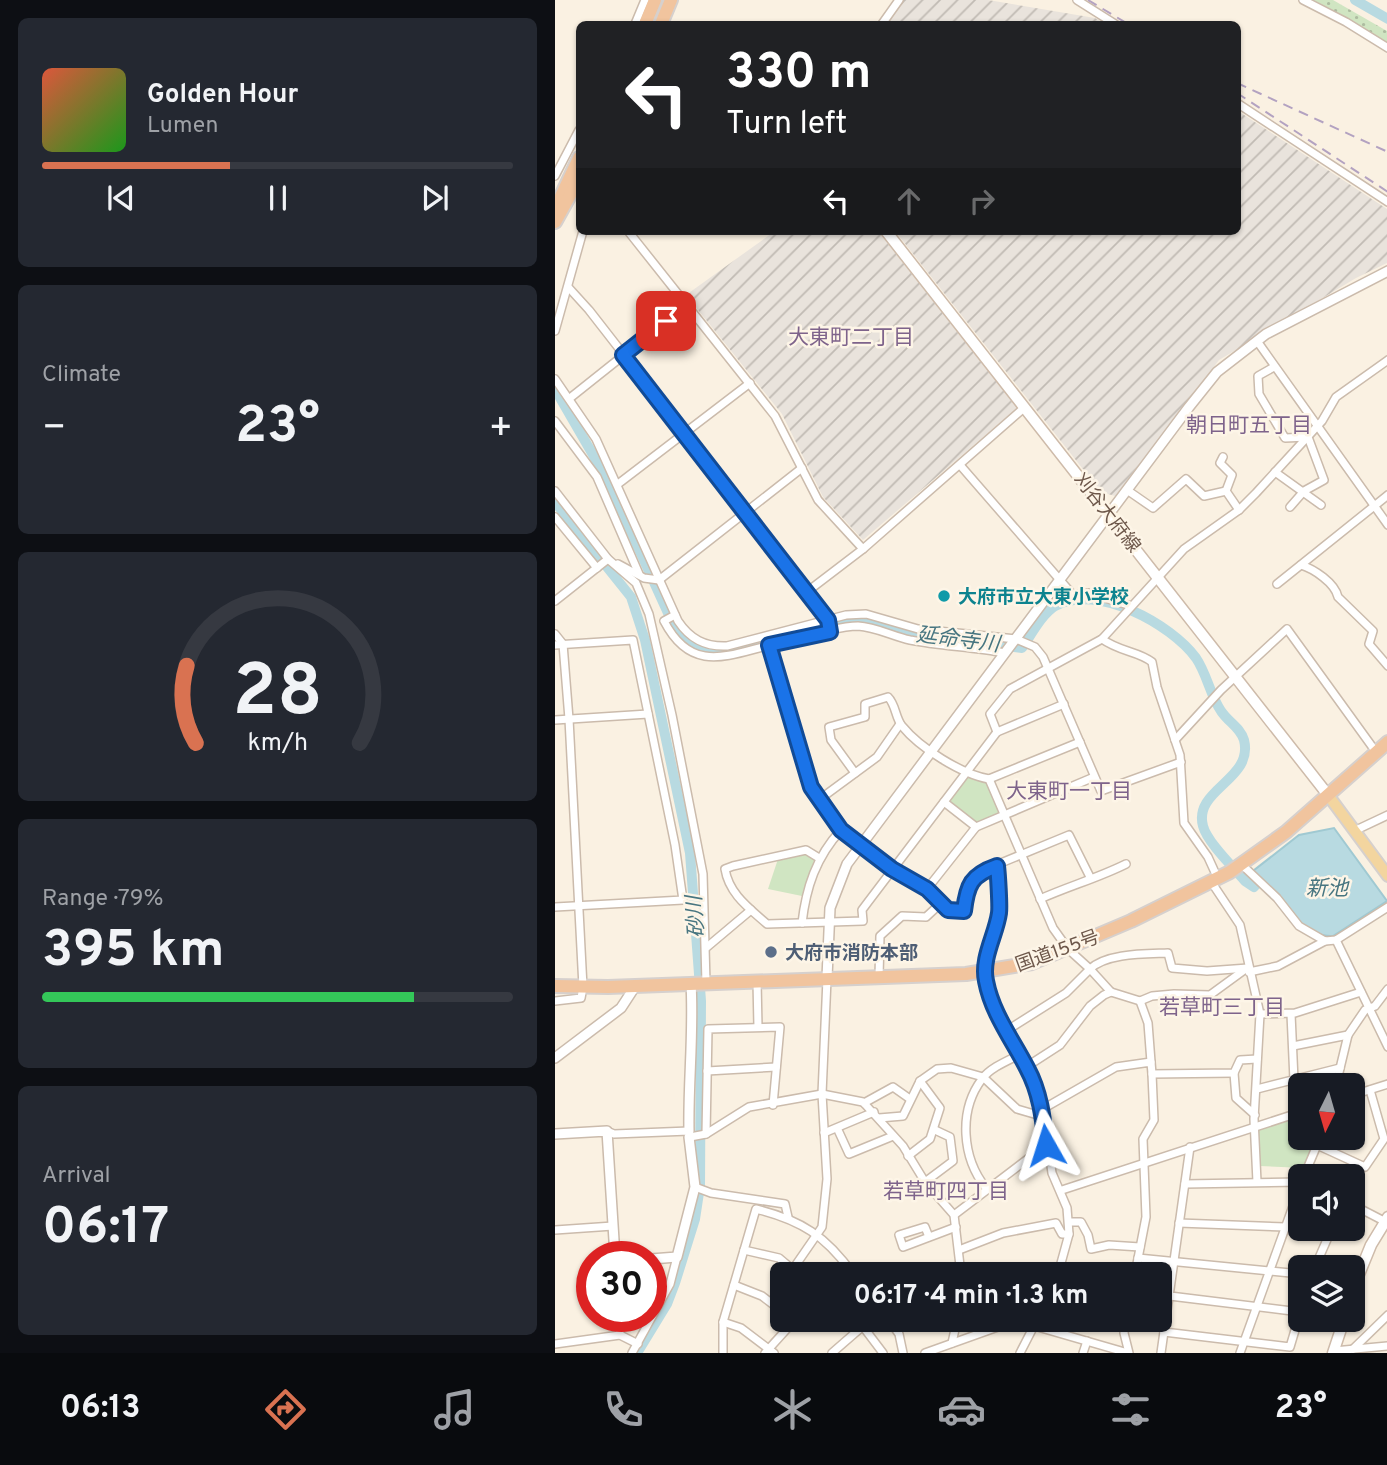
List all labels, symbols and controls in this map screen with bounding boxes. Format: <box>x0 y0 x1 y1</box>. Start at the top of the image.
text: 330 m <box>726 44 871 106</box>
icon: left <box>611 49 702 140</box>
text: Golden Hour <box>147 79 298 112</box>
text: Turn left <box>726 105 847 145</box>
text: Lumen <box>147 112 218 141</box>
icon: previous <box>102 179 140 217</box>
icon: pause <box>259 179 297 217</box>
icon: next <box>416 179 454 217</box>
icon: left <box>817 182 855 220</box>
icon: ahead <box>890 182 928 220</box>
icon: right <box>963 182 1001 220</box>
pin <box>636 291 696 351</box>
icon: arrive <box>647 302 685 340</box>
district label: 大東町二丁目 <box>788 325 914 352</box>
text: Climate <box>42 361 121 390</box>
text: 23° <box>235 395 320 461</box>
text: − <box>42 405 67 454</box>
text: + <box>488 405 513 454</box>
district label: 朝日町五丁目 <box>1186 413 1312 440</box>
street label: 刈谷大府線 <box>1068 468 1145 558</box>
place label: 大府市立大東小学校 <box>958 586 1129 610</box>
marker: 大府市立大東小学校 <box>936 588 952 604</box>
water label: 延命寺川 <box>914 622 1003 659</box>
text: 28 <box>232 649 323 741</box>
text: km/h <box>247 727 308 759</box>
district label: 大東町一丁目 <box>1006 779 1132 806</box>
water label: 新池 <box>1306 876 1350 903</box>
text: Range · 79% <box>42 885 164 914</box>
water label: 砂川 <box>681 893 711 939</box>
text: 395 km <box>42 919 225 985</box>
street label: 国道155号 <box>1012 926 1103 978</box>
place label: 大府市消防本部 <box>785 942 918 966</box>
marker: 大府市消防本部 <box>763 944 779 960</box>
district label: 若草町三丁目 <box>1159 995 1285 1022</box>
north arrow <box>1288 1073 1365 1150</box>
map controls <box>1288 1073 1365 1332</box>
position arrow <box>1009 1108 1083 1182</box>
text: Arrival <box>42 1162 111 1191</box>
button: sound <box>1288 1164 1365 1241</box>
district label: 若草町四丁目 <box>883 1179 1009 1206</box>
text: 06:17 <box>42 1196 169 1262</box>
speed limit sign: 30 <box>576 1241 667 1332</box>
button: layers <box>1288 1255 1365 1332</box>
text: 06:17 · 4 min · 1.3 km <box>854 1280 1088 1313</box>
icon: directions <box>261 1385 310 1434</box>
icon: music <box>430 1385 479 1434</box>
icon: phone <box>599 1385 648 1434</box>
icon: climate <box>768 1385 817 1434</box>
icon: car <box>937 1385 986 1434</box>
icon: filters <box>1106 1385 1155 1434</box>
text: 06:13 <box>60 1389 140 1429</box>
text: 23° <box>1275 1389 1327 1429</box>

